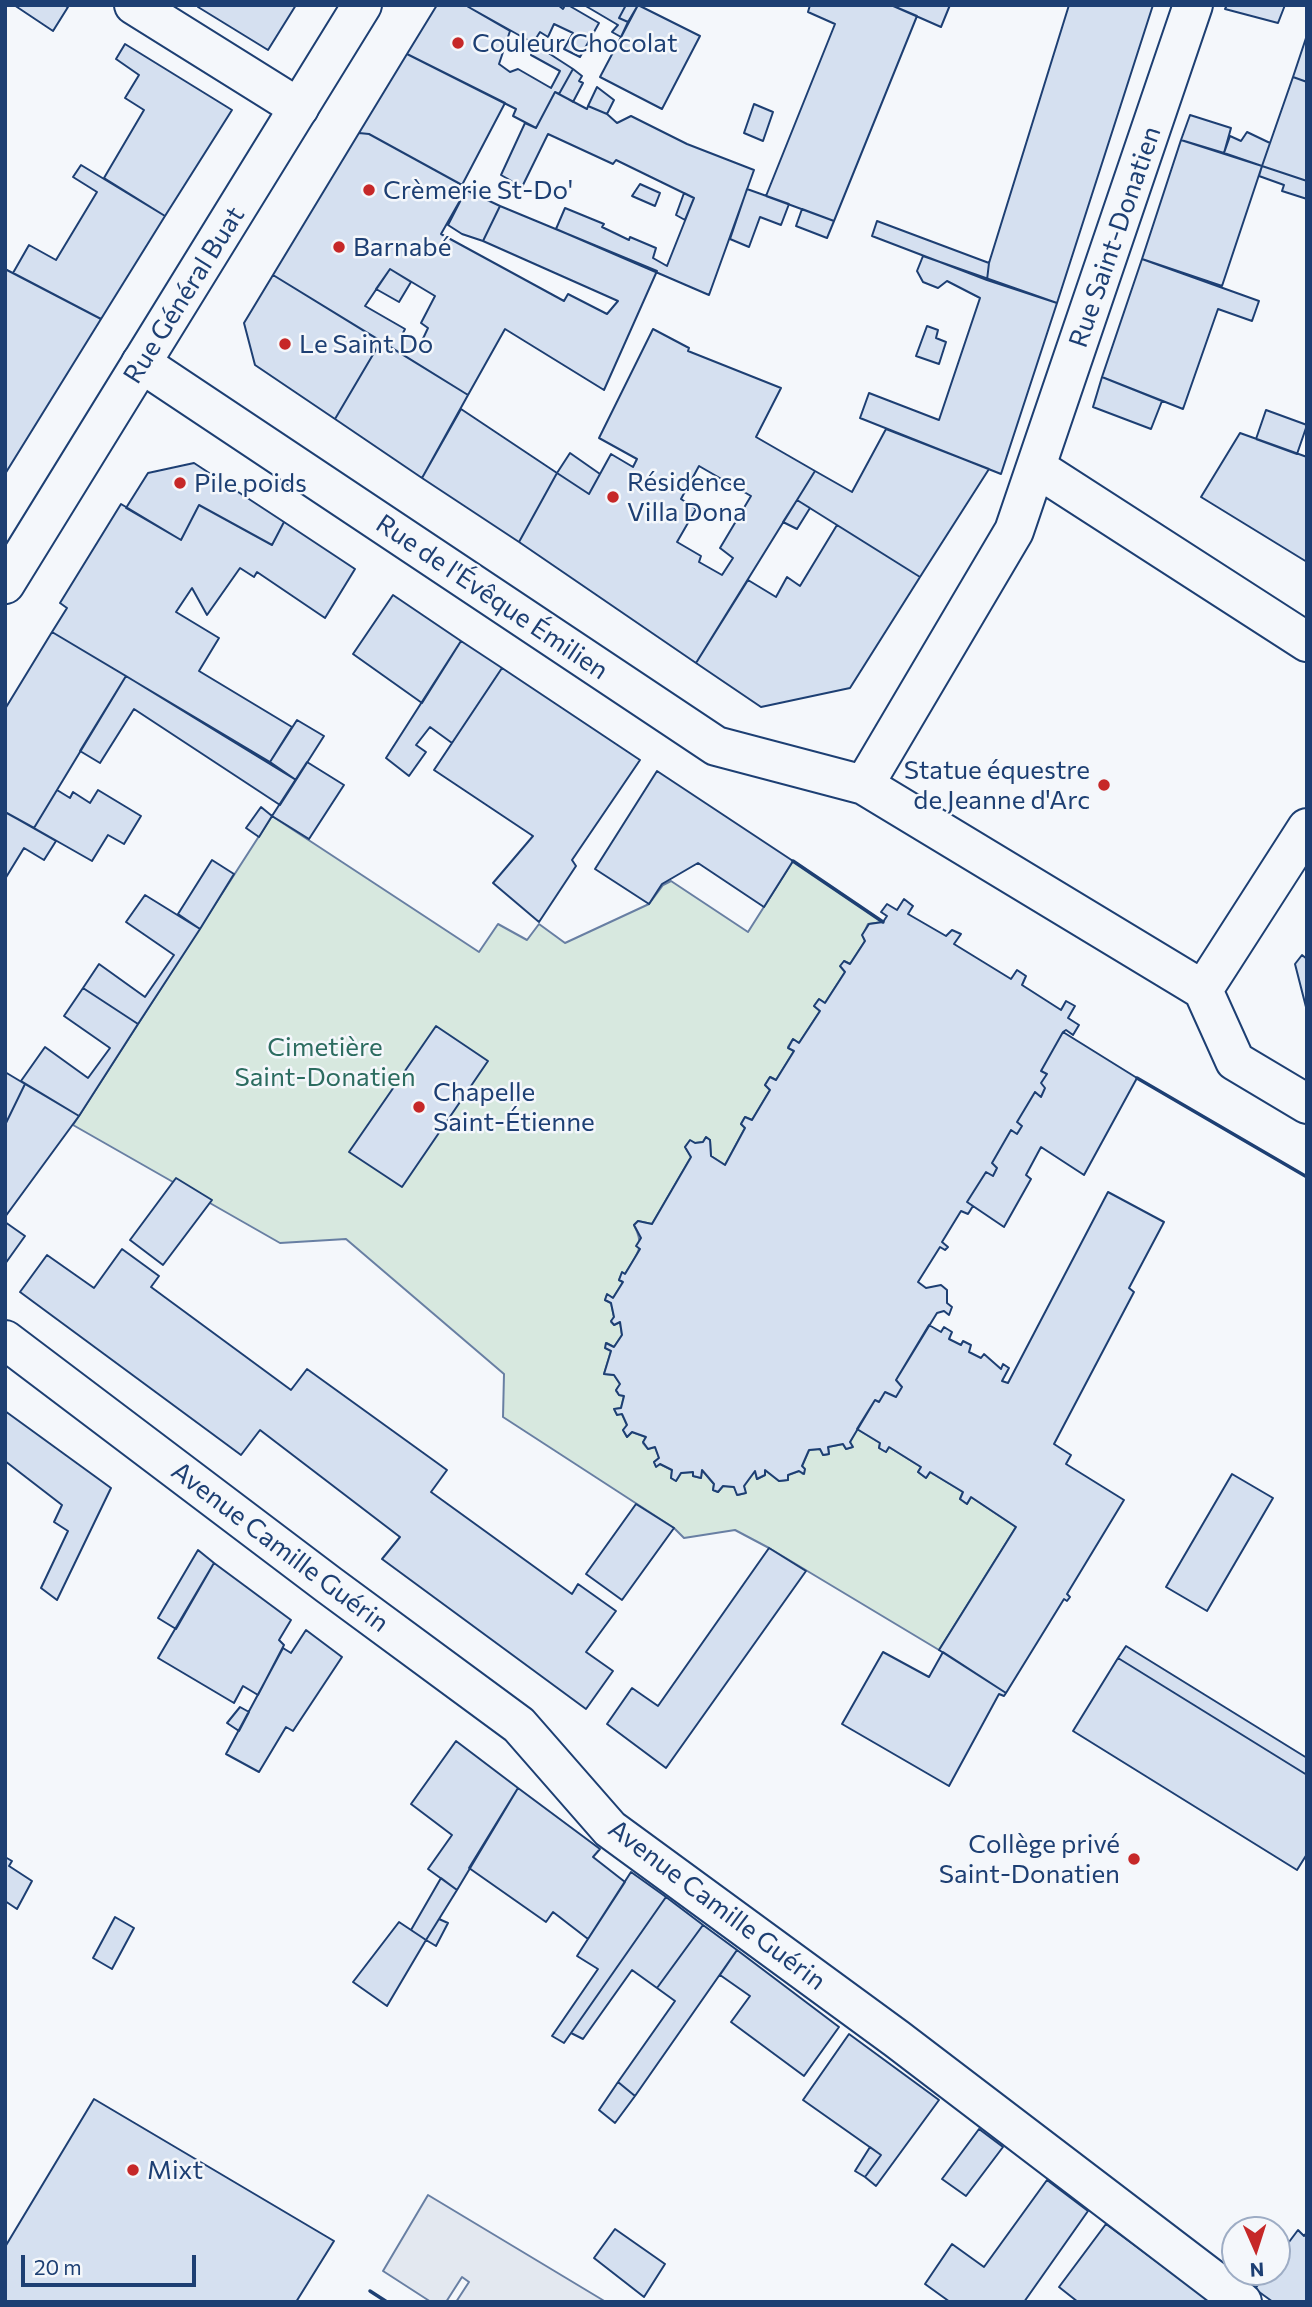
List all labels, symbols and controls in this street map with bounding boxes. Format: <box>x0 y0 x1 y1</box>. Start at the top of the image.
place label: Couleur Chocolat <box>472 27 678 59</box>
marker: Couleur Chocolat <box>450 35 466 51</box>
street label: Rue Saint-Donatien <box>1063 122 1167 352</box>
place label: Crèmerie St-Do' <box>383 174 573 206</box>
marker: Crèmerie St-Do' <box>361 182 377 198</box>
street label: Rue Général Buat <box>117 201 251 389</box>
place label: Barnabé <box>353 231 451 263</box>
marker: Barnabé <box>331 239 347 255</box>
place label: Le Saint Do <box>299 328 433 360</box>
marker: Le Saint Do <box>277 336 293 352</box>
place label: Résidence Villa Dona <box>627 466 746 528</box>
place label: Pile poids <box>194 467 307 499</box>
marker: Pile poids <box>172 475 188 491</box>
marker: Résidence Villa Dona <box>605 489 621 505</box>
street label: Rue de l'Évêque Émilien <box>370 508 614 686</box>
place label: Statue équestre de Jeanne d'Arc <box>904 754 1090 816</box>
marker: Statue équestre de Jeanne d'Arc <box>1096 777 1112 793</box>
park label: Cimetière Saint-Donatien <box>234 1031 416 1092</box>
place label: Chapelle Saint-Étienne <box>433 1076 595 1138</box>
marker: Chapelle Saint-Étienne <box>411 1099 427 1115</box>
street label: Avenue Camille Guérin <box>165 1455 395 1639</box>
street label: Avenue Camille Guérin <box>602 1813 832 1997</box>
place label: Collège privé Saint-Donatien <box>939 1828 1120 1890</box>
marker: Collège privé Saint-Donatien <box>1126 1851 1142 1867</box>
place label: Mixt <box>147 2154 203 2186</box>
marker: Mixt <box>125 2162 141 2178</box>
north arrow <box>1221 2216 1291 2286</box>
scale bar <box>24 2240 200 2284</box>
text: 20 m <box>34 2254 82 2279</box>
text: N <box>1249 2259 1265 2282</box>

